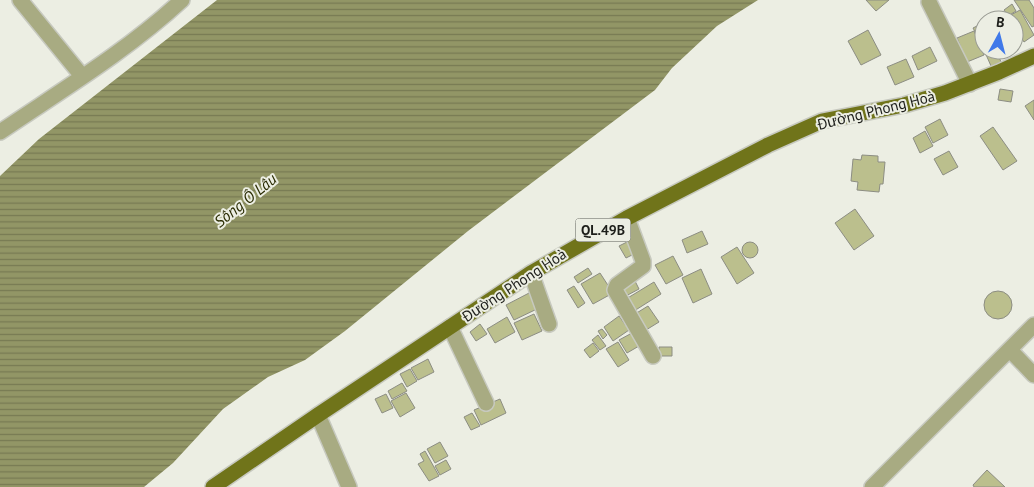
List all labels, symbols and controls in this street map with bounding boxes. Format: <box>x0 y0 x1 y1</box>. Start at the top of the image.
north arrow <box>974 10 1024 60</box>
text: B <box>995 13 1006 32</box>
street label: Đường Phong Hoà <box>814 86 937 134</box>
water label: Sông Ô Lâu <box>210 169 280 231</box>
road number: QL.49B <box>576 218 630 242</box>
street label: Đường Phong Hoà <box>457 244 570 326</box>

